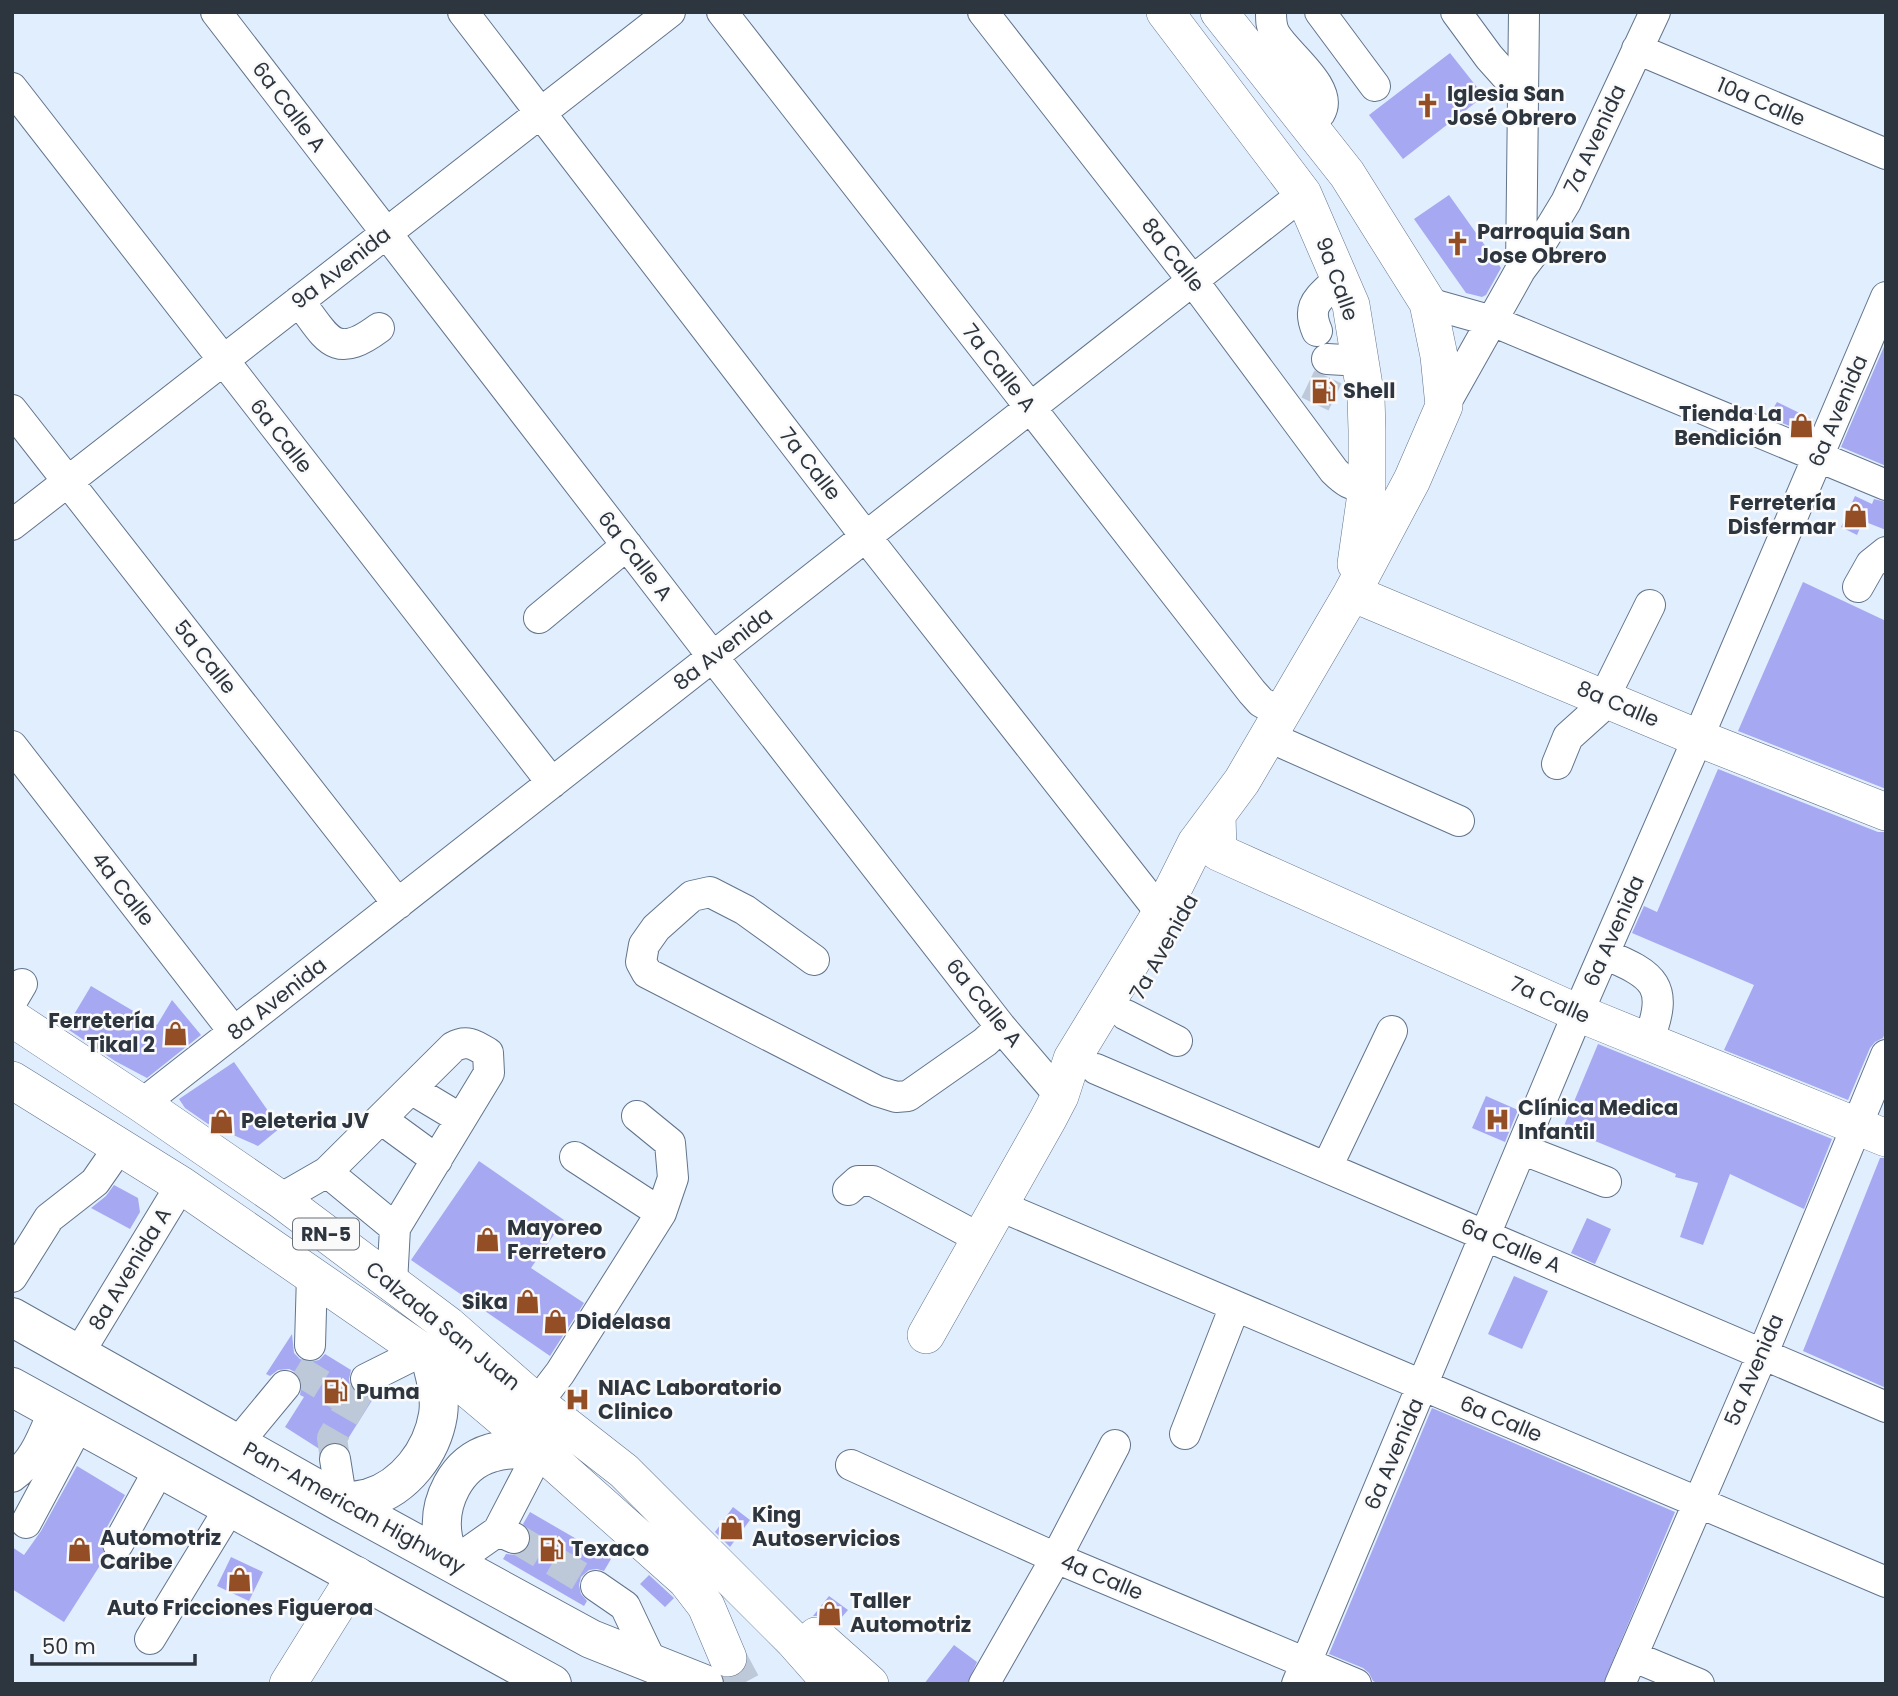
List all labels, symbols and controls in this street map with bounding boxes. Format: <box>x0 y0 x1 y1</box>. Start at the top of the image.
street label: 6a Calle A <box>246 55 333 158</box>
street label: 10a Calle <box>1713 70 1810 133</box>
place label: Iglesia San José Obrero <box>1447 79 1577 132</box>
street label: 7a Avenida <box>1557 80 1632 198</box>
church icon: Iglesia San José Obrero <box>1413 92 1441 120</box>
street label: 8a Calle <box>1135 212 1212 298</box>
place label: Parroquia San Jose Obrero <box>1477 217 1630 270</box>
street label: 9a Avenida <box>285 220 397 316</box>
church icon: Parroquia San Jose Obrero <box>1443 230 1471 258</box>
street label: 9a Calle <box>1309 233 1366 325</box>
street label: 7a Calle A <box>956 317 1043 418</box>
street label: 6a Avenida <box>1801 350 1874 471</box>
place label: Shell <box>1343 376 1395 405</box>
fuel station icon: Shell <box>1309 377 1337 405</box>
street label: 6a Calle <box>243 393 320 479</box>
place label: Tienda La Bendición <box>1674 399 1782 452</box>
shop icon: Tienda La Bendición <box>1788 412 1816 440</box>
street label: 7a Calle <box>773 421 848 506</box>
place label: Ferretería Disfermar <box>1728 488 1836 541</box>
shop icon: Ferretería Disfermar <box>1842 501 1870 529</box>
street label: 6a Calle A <box>591 505 680 607</box>
street label: 8a Avenida <box>667 601 779 697</box>
street label: 5a Calle <box>167 614 244 700</box>
street label: 8a Calle <box>1573 673 1664 734</box>
street label: 4a Calle <box>85 846 162 932</box>
street label: 6a Avenida <box>1576 871 1651 991</box>
street label: 7a Avenida <box>1122 888 1205 1005</box>
street label: 8a Avenida <box>221 951 333 1047</box>
street label: 6a Calle A <box>940 952 1029 1053</box>
street label: 7a Calle <box>1505 969 1595 1030</box>
place label: Ferretería Tikal 2 <box>48 1006 155 1059</box>
shop icon: Ferretería Tikal 2 <box>161 1019 189 1047</box>
place label: Clínica Medica Infantil <box>1518 1093 1678 1146</box>
place label: Peleteria JV <box>241 1106 370 1135</box>
hospital icon: Clínica Medica Infantil <box>1484 1106 1512 1134</box>
shop icon: Peleteria JV <box>207 1107 235 1135</box>
street label: 8a Avenida A <box>81 1202 178 1336</box>
street label: 6a Calle A <box>1456 1211 1566 1280</box>
place label: Mayoreo Ferretero <box>507 1213 606 1266</box>
road number: RN-5 <box>293 1218 359 1250</box>
shop icon: Mayoreo Ferretero <box>473 1226 501 1254</box>
street label: Calzada San Juan <box>360 1254 527 1397</box>
place label: Sika <box>462 1287 508 1316</box>
shop icon: Sika <box>514 1288 542 1316</box>
place label: Didelasa <box>576 1307 671 1336</box>
shop icon: Didelasa <box>542 1308 570 1336</box>
street label: 5a Avenida <box>1717 1309 1790 1430</box>
place label: NIAC Laboratorio Clinico <box>598 1373 782 1426</box>
place label: Puma <box>356 1377 420 1406</box>
fuel station icon: Puma <box>322 1378 350 1406</box>
hospital icon: NIAC Laboratorio Clinico <box>564 1386 592 1414</box>
street label: 6a Calle <box>1456 1388 1547 1449</box>
street label: 6a Avenida <box>1357 1393 1430 1514</box>
street label: Pan-American Highway <box>238 1434 471 1581</box>
place label: King Autoservicios <box>752 1500 901 1553</box>
shop icon: King Autoservicios <box>718 1513 746 1541</box>
place label: Automotriz Caribe <box>100 1523 221 1576</box>
place label: Texaco <box>571 1534 649 1563</box>
fuel station icon: Texaco <box>537 1535 565 1563</box>
shop icon: Automotriz Caribe <box>66 1536 94 1564</box>
street label: 4a Calle <box>1057 1546 1148 1607</box>
shop icon: Auto Fricciones Figueroa <box>226 1565 254 1593</box>
place label: Taller Automotriz <box>850 1586 971 1639</box>
place label: Auto Fricciones Figueroa <box>107 1593 373 1622</box>
shop icon: Taller Automotriz <box>816 1599 844 1627</box>
scale bar <box>32 1622 194 1666</box>
text: 50 m <box>42 1632 96 1661</box>

